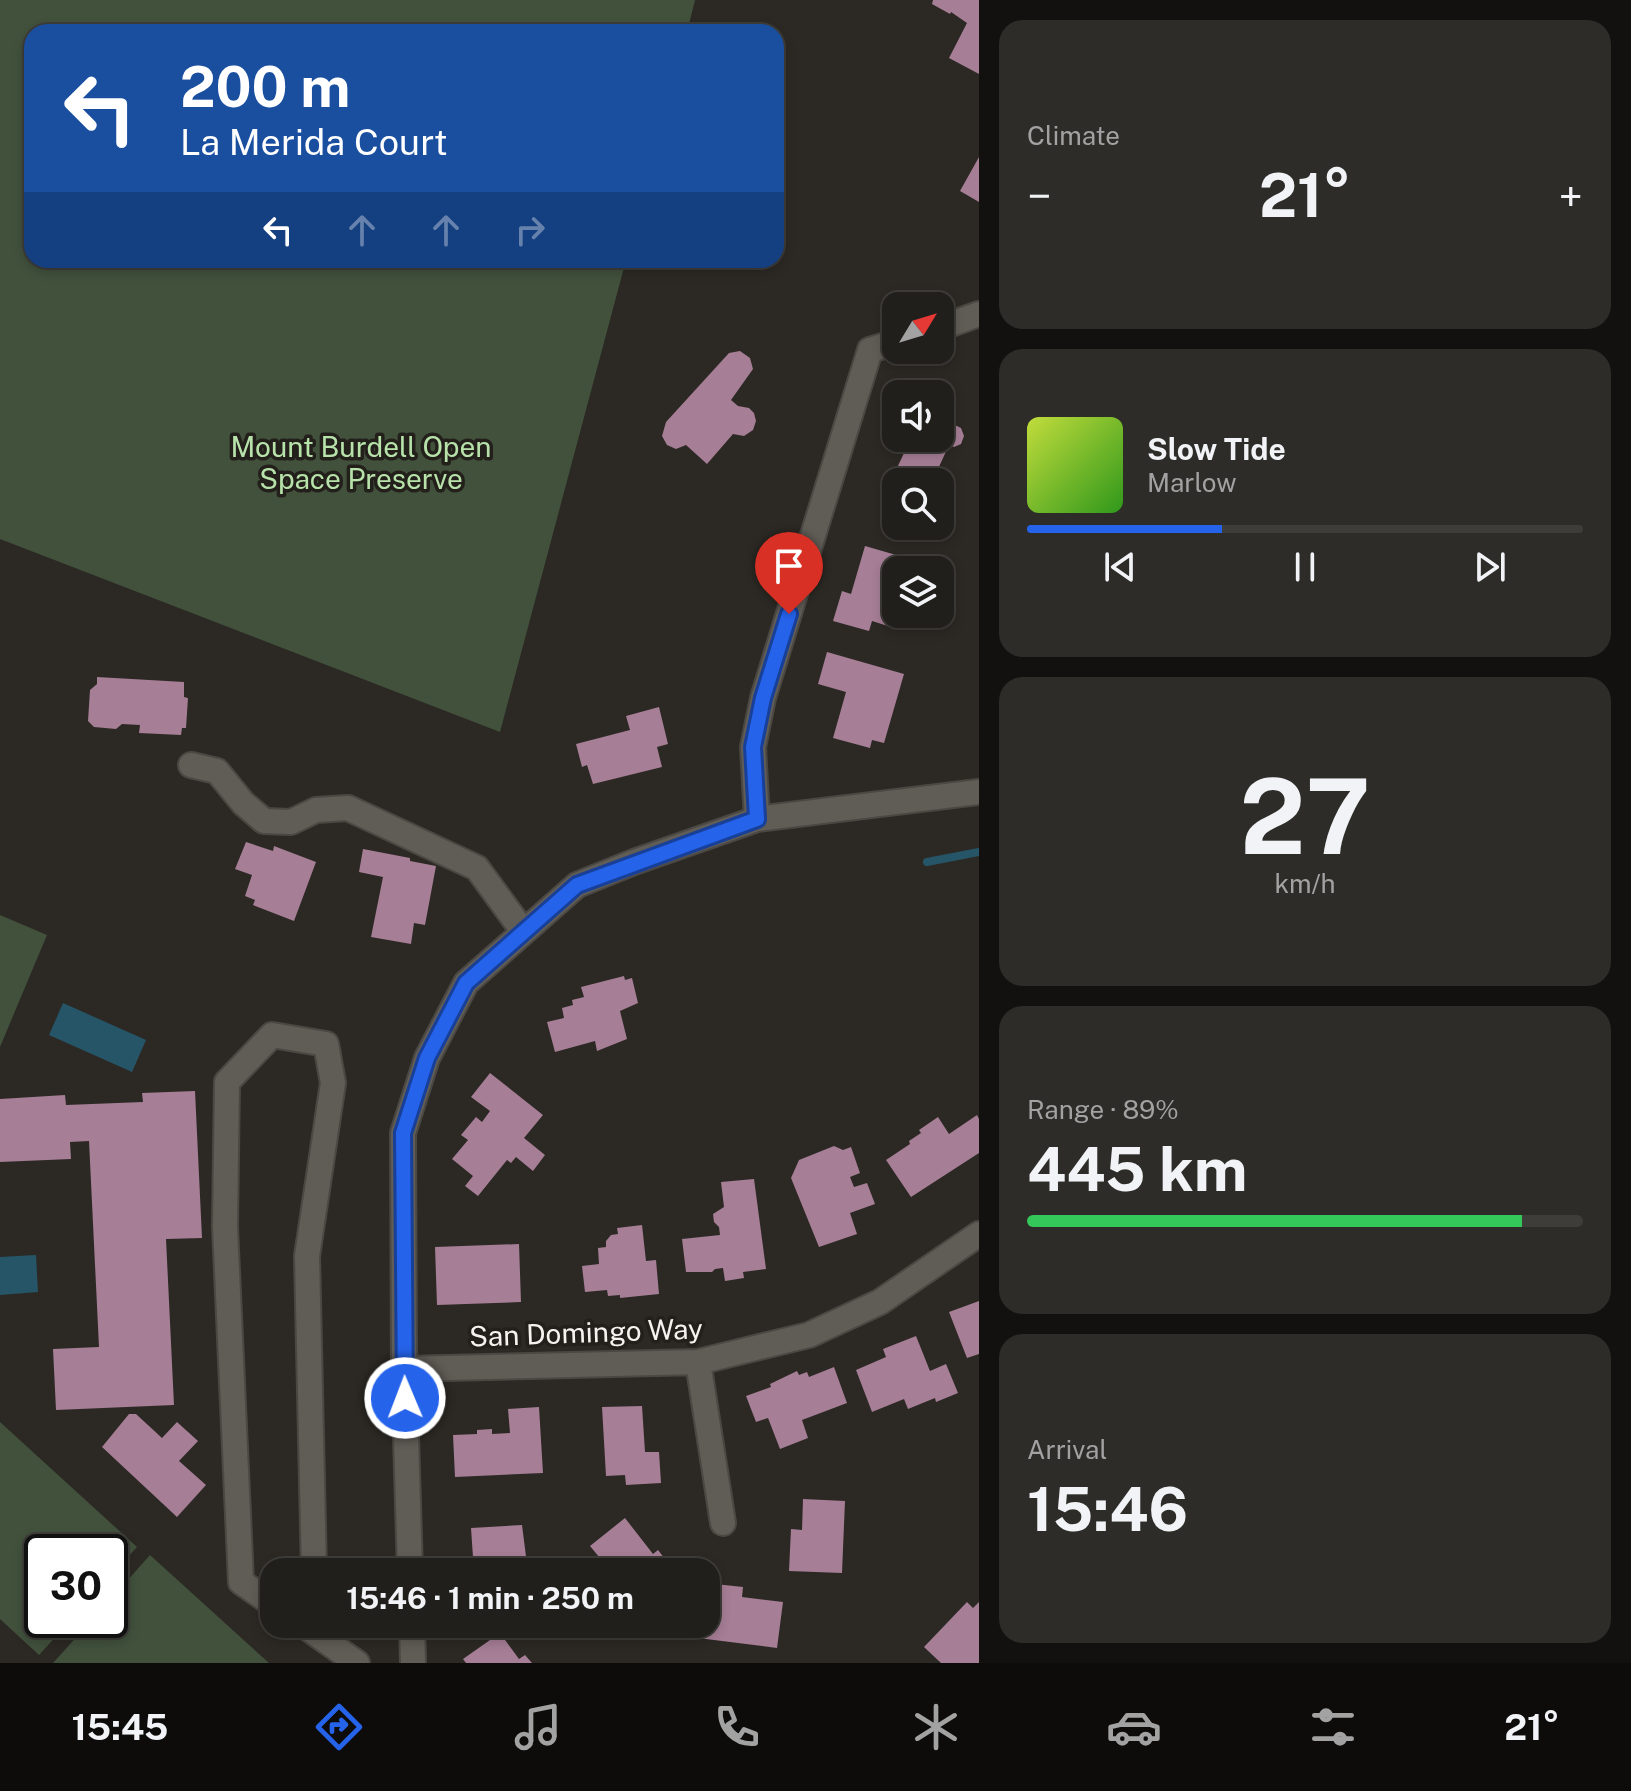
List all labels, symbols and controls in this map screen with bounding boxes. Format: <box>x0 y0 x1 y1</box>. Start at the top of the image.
text: 200 m <box>180 54 350 120</box>
icon: left <box>48 56 152 160</box>
text: Climate <box>1027 120 1120 151</box>
text: La Merida Court <box>180 121 448 163</box>
text: 21° <box>1259 160 1351 231</box>
text: − <box>1027 170 1051 222</box>
text: + <box>1559 170 1583 222</box>
icon: left <box>256 208 300 252</box>
icon: ahead <box>340 208 384 252</box>
icon: ahead <box>424 208 468 252</box>
icon: right <box>508 208 552 252</box>
north arrow <box>882 292 954 364</box>
map controls <box>882 292 954 628</box>
button: sound <box>882 380 954 452</box>
park label: Mount Burdell Open Space Preserve <box>231 430 491 495</box>
text: Slow Tide <box>1147 431 1286 467</box>
text: Marlow <box>1147 467 1237 498</box>
button: search <box>882 468 954 540</box>
pin <box>755 532 823 614</box>
icon: arrive <box>767 544 811 588</box>
icon: previous <box>1098 545 1142 589</box>
icon: pause <box>1283 545 1327 589</box>
icon: next <box>1468 545 1512 589</box>
button: layers <box>882 556 954 628</box>
text: 27 <box>1239 755 1371 877</box>
text: km/h <box>1274 868 1336 899</box>
text: Range · 89% <box>1027 1094 1179 1125</box>
text: 445 km <box>1027 1134 1248 1205</box>
street label: San Domingo Way <box>468 1311 704 1353</box>
position arrow <box>363 1356 447 1440</box>
text: Arrival <box>1027 1434 1107 1465</box>
text: 15:46 <box>1027 1474 1188 1545</box>
speed limit sign: 30 <box>24 1534 128 1638</box>
text: 15:46 · 1 min · 250 m <box>346 1580 634 1616</box>
icon: directions <box>311 1699 367 1755</box>
icon: music <box>510 1699 566 1755</box>
icon: phone <box>709 1699 765 1755</box>
icon: climate <box>908 1699 964 1755</box>
icon: car <box>1106 1699 1162 1755</box>
icon: filters <box>1305 1699 1361 1755</box>
text: 15:45 <box>71 1706 168 1748</box>
text: 21° <box>1504 1706 1559 1748</box>

